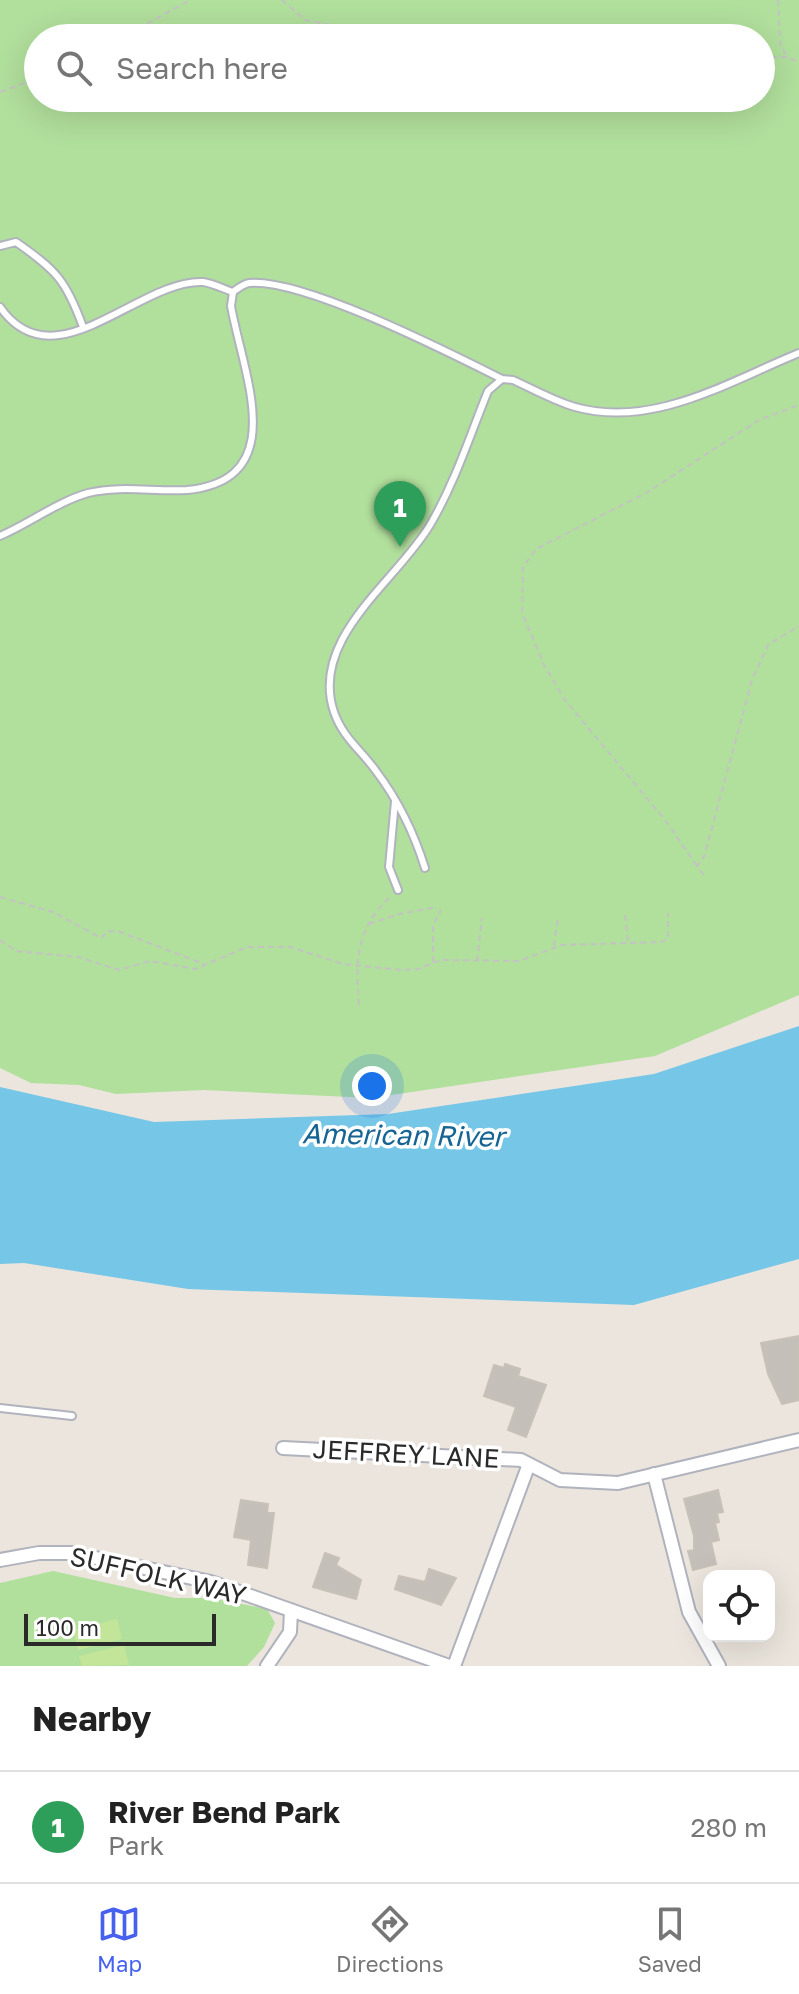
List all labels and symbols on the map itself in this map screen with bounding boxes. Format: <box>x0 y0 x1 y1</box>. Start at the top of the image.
pin: 1 <box>374 481 426 547</box>
your location <box>352 1066 392 1106</box>
water label: American River <box>302 1116 509 1153</box>
street label: JEFFREY LANE <box>312 1433 500 1474</box>
street label: SUFFOLK WAY <box>67 1540 250 1611</box>
scale bar <box>24 1610 216 1646</box>

